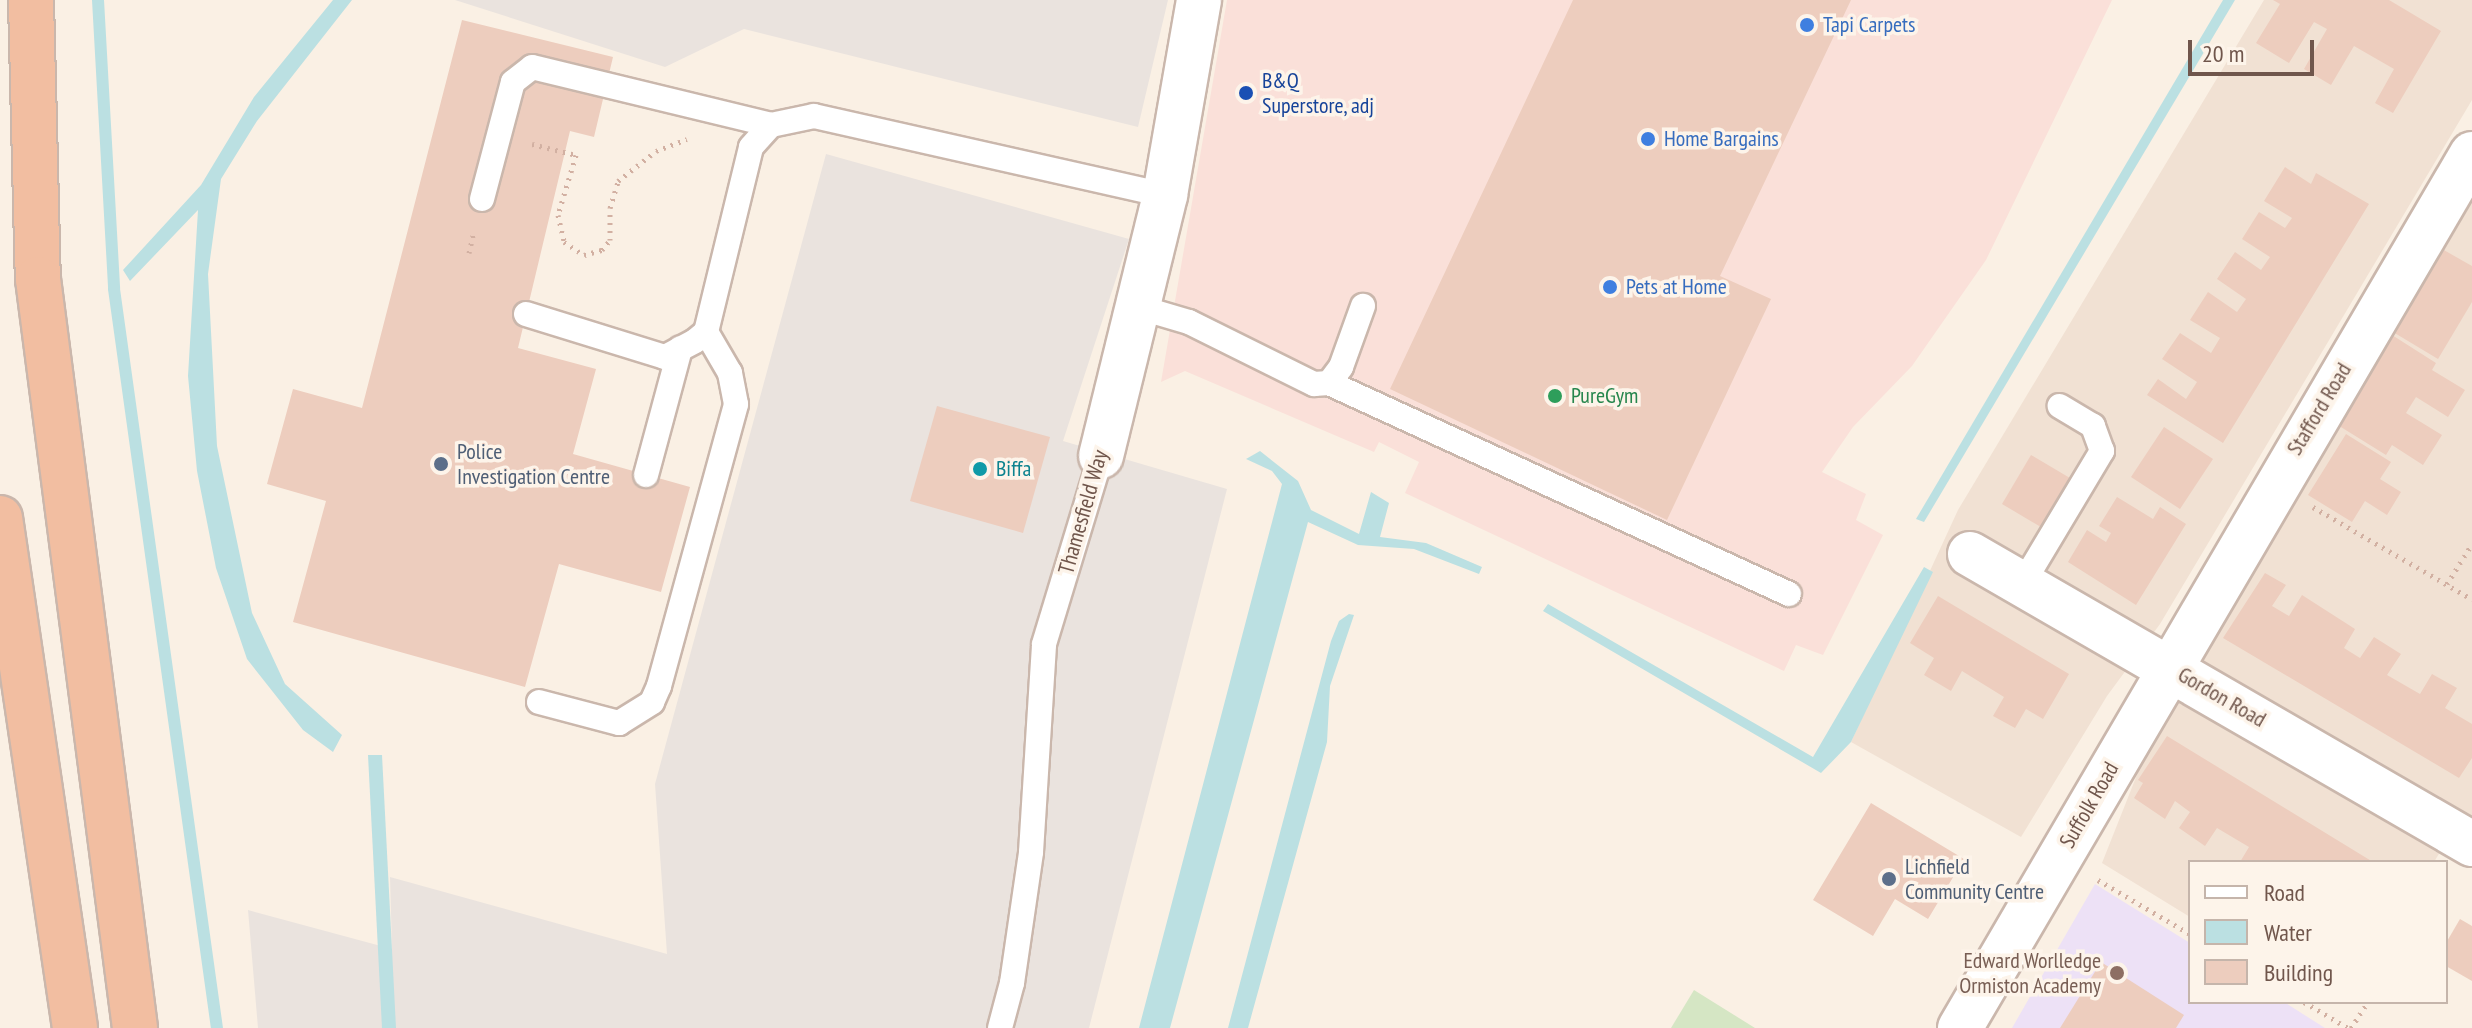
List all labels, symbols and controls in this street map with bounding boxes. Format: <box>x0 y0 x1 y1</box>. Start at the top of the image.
place label: Tapi Carpets <box>1823 12 1916 38</box>
marker: Tapi Carpets <box>1798 16 1816 34</box>
scale bar <box>2192 24 2318 74</box>
text: 20 m <box>2202 38 2244 69</box>
place label: B&Q Superstore, adj <box>1262 67 1375 118</box>
marker: B&Q Superstore, adj <box>1237 84 1255 102</box>
place label: Home Bargains <box>1664 126 1779 152</box>
marker: Home Bargains <box>1639 130 1657 148</box>
place label: Pets at Home <box>1626 274 1727 300</box>
marker: Pets at Home <box>1601 278 1619 296</box>
street label: Stafford Road <box>2281 358 2357 460</box>
place label: PureGym <box>1571 383 1638 409</box>
marker: PureGym <box>1546 387 1564 405</box>
place label: Police Investigation Centre <box>457 438 610 490</box>
street label: Thamesfield Way <box>1053 447 1113 577</box>
marker: Police Investigation Centre <box>432 455 450 473</box>
place label: Biffa <box>996 456 1031 482</box>
marker: Biffa <box>971 460 989 478</box>
street label: Gordon Road <box>2173 661 2271 733</box>
street label: Suffolk Road <box>2054 757 2124 853</box>
place label: Lichfield Community Centre <box>1905 853 2045 904</box>
legend <box>2188 860 2448 1004</box>
marker: Lichfield Community Centre <box>1880 870 1898 888</box>
text: Road <box>2264 877 2305 908</box>
text: Water <box>2264 917 2312 948</box>
place label: Edward Worlledge Ormiston Academy <box>1959 947 2101 998</box>
text: Building <box>2264 957 2333 988</box>
marker: Edward Worlledge Ormiston Academy <box>2108 964 2126 982</box>

